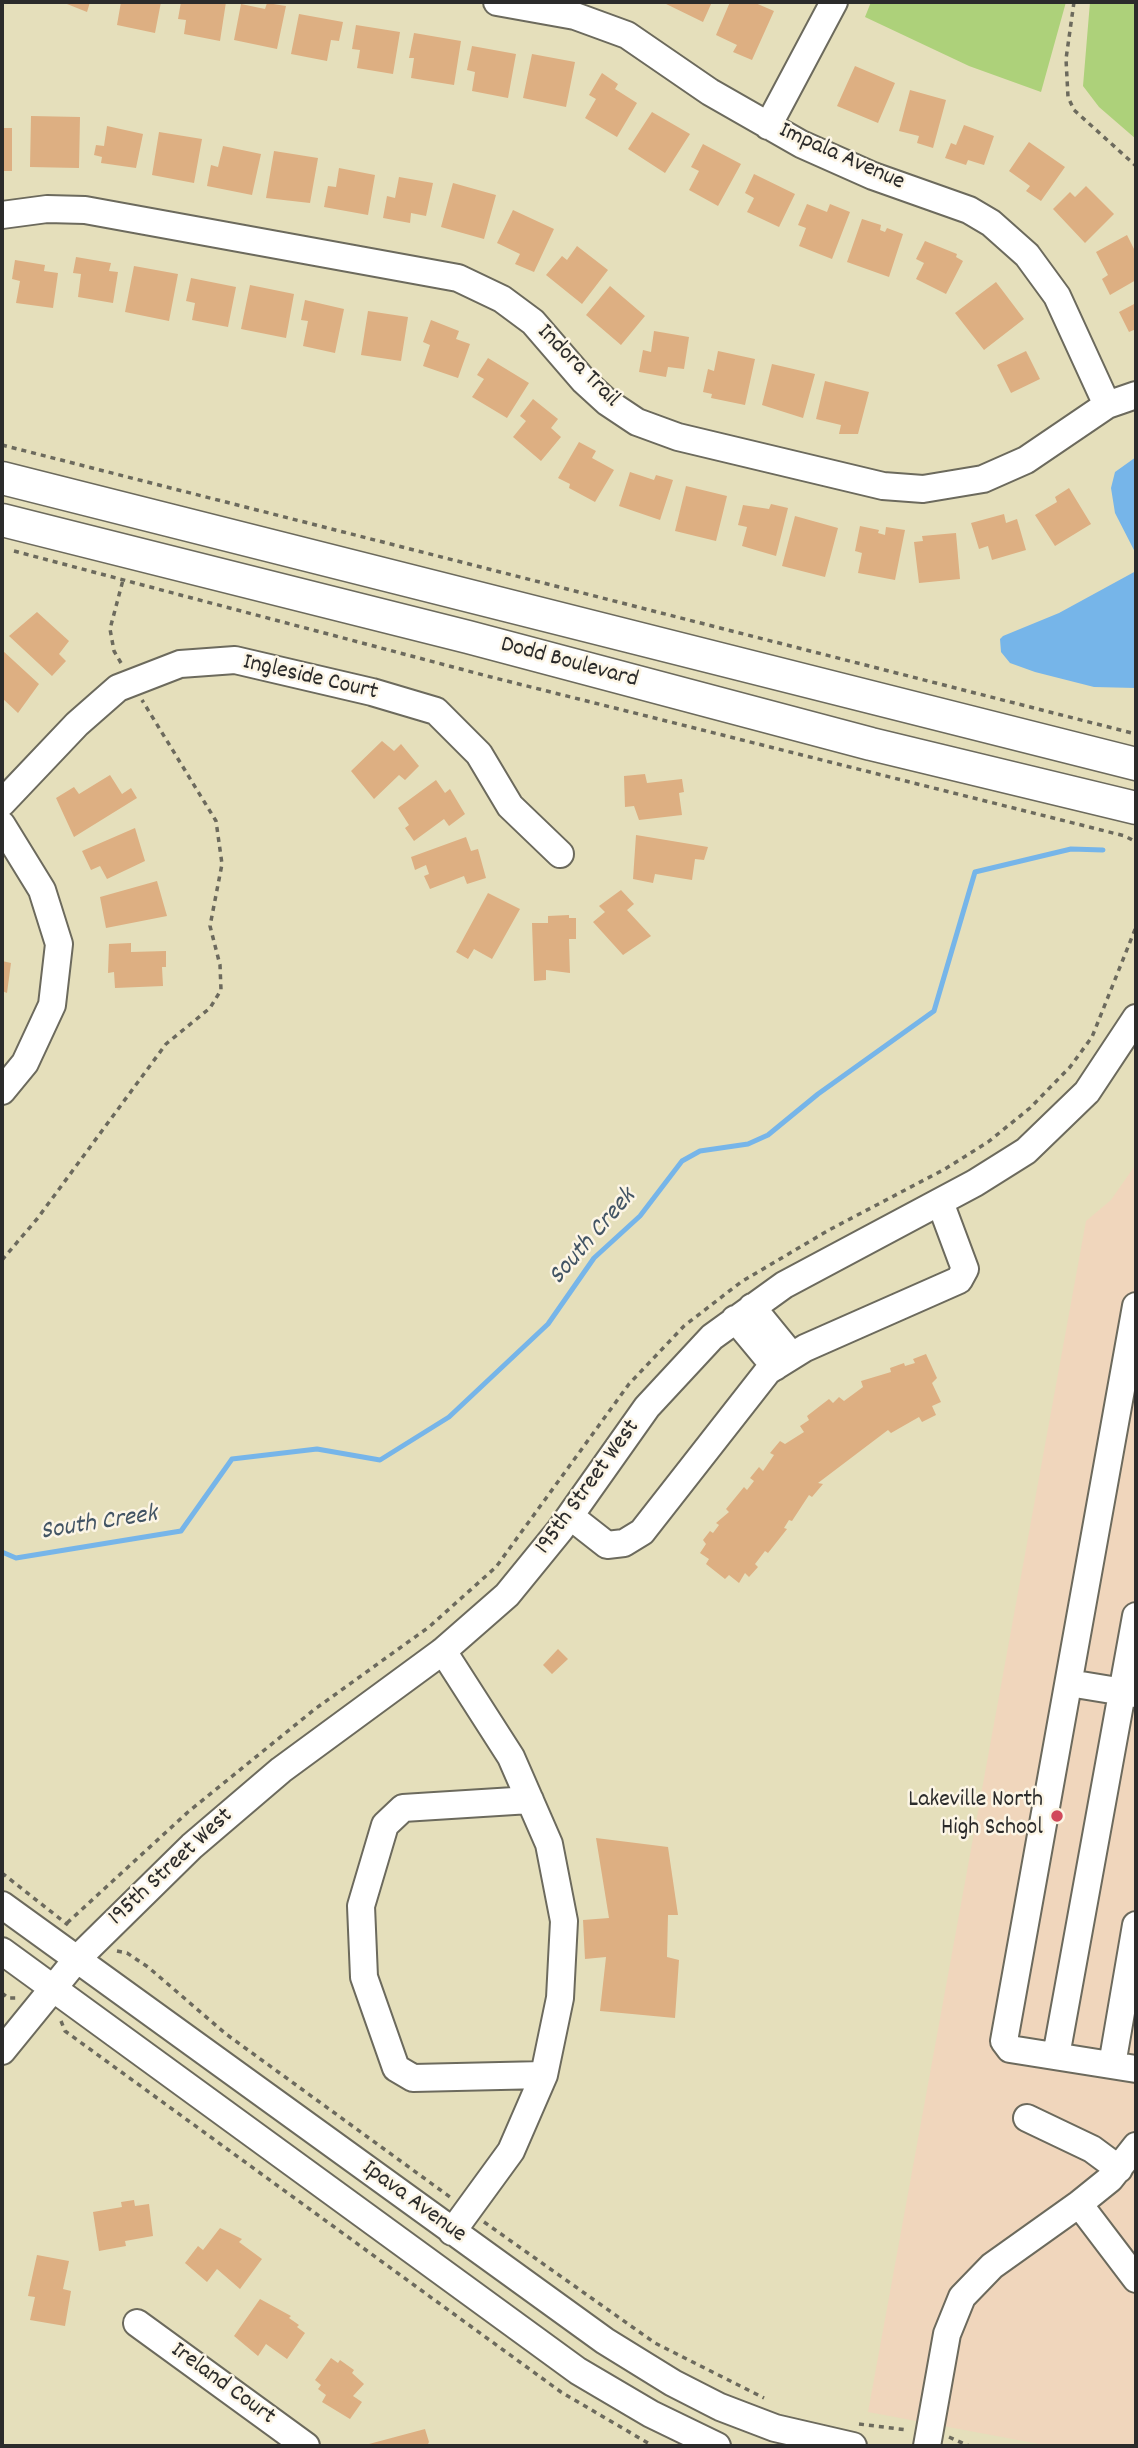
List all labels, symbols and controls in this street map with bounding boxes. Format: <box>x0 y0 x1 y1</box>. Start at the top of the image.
street label: Impala Avenue <box>774 118 908 198</box>
street label: Indora Trail <box>529 319 625 415</box>
street label: Dodd Boulevard <box>497 632 641 696</box>
street label: Ingleside Court <box>240 649 380 709</box>
water label: South Creek <box>544 1183 644 1293</box>
street label: 195th Street West <box>530 1415 648 1561</box>
water label: South Creek <box>38 1500 160 1550</box>
place label: Lakeville North High School <box>908 1788 1043 1844</box>
street label: 195th Street West <box>104 1803 240 1933</box>
marker: Lakeville North High School <box>1049 1808 1065 1824</box>
street label: Ipava Avenue <box>355 2155 471 2251</box>
street label: Ireland Court <box>164 2337 280 2433</box>

